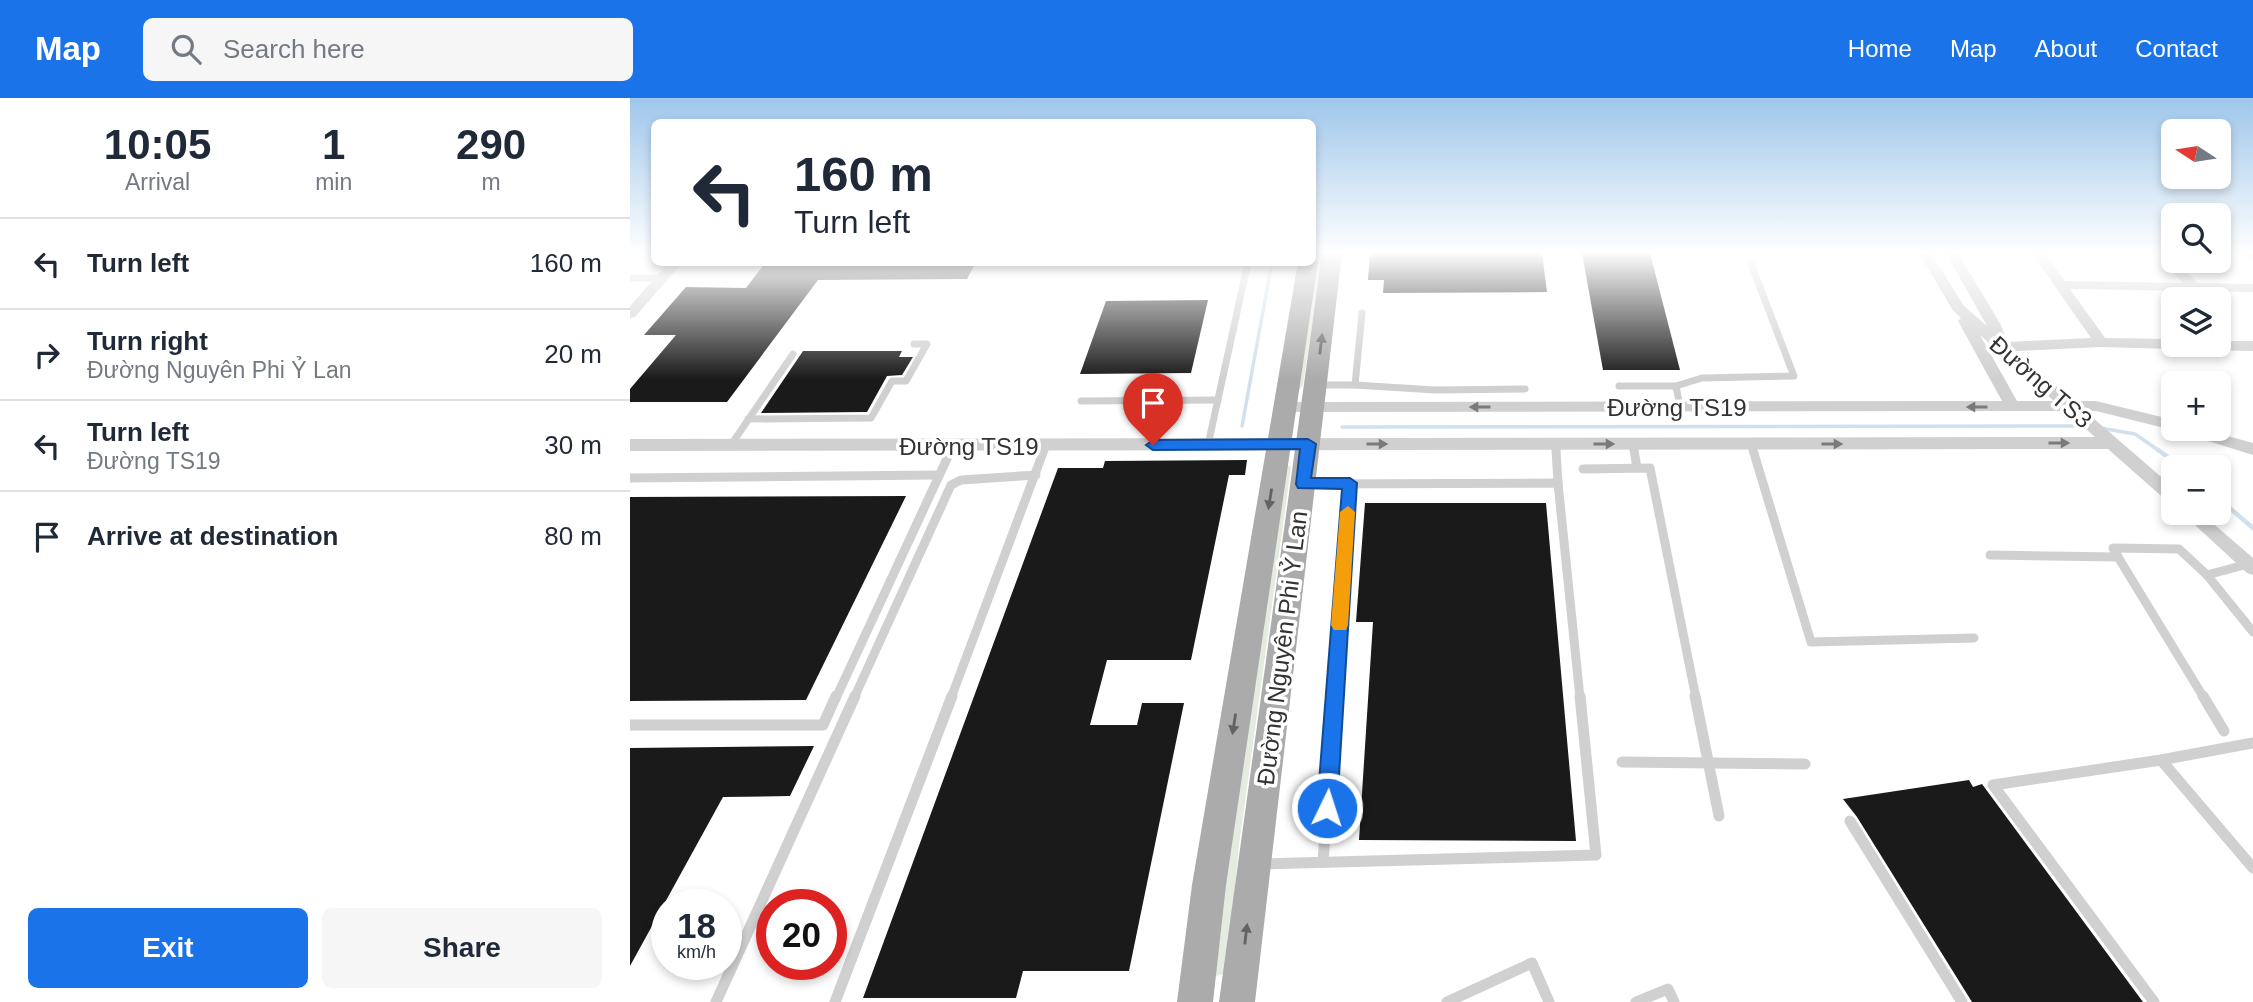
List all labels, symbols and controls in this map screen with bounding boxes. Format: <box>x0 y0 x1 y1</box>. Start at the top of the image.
search box <box>143 18 633 81</box>
text: Map <box>35 30 101 67</box>
icon: search <box>167 30 205 68</box>
text: Search here <box>223 34 365 64</box>
text: Home <box>1848 35 1912 62</box>
text: Map <box>1950 35 1997 62</box>
text: About <box>2035 35 2097 62</box>
text: Contact <box>2135 35 2218 62</box>
north arrow <box>2161 119 2231 189</box>
map controls <box>2161 119 2231 525</box>
text: 10:05 <box>104 121 211 168</box>
text: 1 <box>322 121 345 168</box>
text: 290 <box>456 121 526 168</box>
icon: left <box>679 147 770 238</box>
text: 160 m <box>794 147 933 201</box>
text: Arrival <box>125 169 190 195</box>
text: min <box>315 169 352 195</box>
text: m <box>482 169 501 195</box>
button: search <box>2161 203 2231 273</box>
text: Turn left <box>794 204 910 240</box>
icon: left <box>28 245 66 283</box>
text: Turn left <box>87 248 189 278</box>
text: 160 m <box>530 248 602 278</box>
button: layers <box>2161 287 2231 357</box>
text: Turn right <box>87 326 208 356</box>
street label: Đường TS3 <box>1985 330 2097 434</box>
one-way arrow <box>1315 333 1326 355</box>
icon: right <box>28 336 66 374</box>
text: 20 m <box>544 339 602 369</box>
text: Đường Nguyên Phi Ỷ Lan <box>87 357 351 383</box>
button: + <box>2161 371 2231 441</box>
pin <box>1123 373 1183 445</box>
icon: arrive <box>1134 384 1172 422</box>
street label: Đường TS19 <box>1607 394 1747 421</box>
one-way arrow <box>1469 401 1491 413</box>
one-way arrow <box>1966 401 1988 413</box>
text: Turn left <box>87 417 189 447</box>
icon: left <box>28 427 66 465</box>
text: 30 m <box>544 430 602 460</box>
street label: Đường TS19 <box>899 433 1039 460</box>
one-way arrow <box>2048 437 2070 449</box>
one-way arrow <box>1366 438 1388 450</box>
one-way arrow <box>1593 438 1615 450</box>
one-way arrow <box>1821 438 1843 450</box>
text: Đường TS19 <box>87 448 221 474</box>
button: − <box>2161 455 2231 525</box>
one-way arrow <box>1264 488 1275 510</box>
street label: Đường Nguyên Phi Ỷ Lan <box>1251 509 1312 787</box>
icon: arrive <box>28 518 66 556</box>
text: Arrive at destination <box>87 521 338 551</box>
text: 80 m <box>544 521 602 551</box>
one-way arrow <box>1228 713 1239 735</box>
position arrow <box>1290 771 1364 845</box>
speed limit sign: 20 <box>756 889 847 980</box>
text: 18 <box>677 906 716 945</box>
button: Exit <box>28 908 308 988</box>
button: Share <box>322 908 602 988</box>
one-way arrow <box>1240 923 1251 945</box>
text: km/h <box>677 942 716 962</box>

